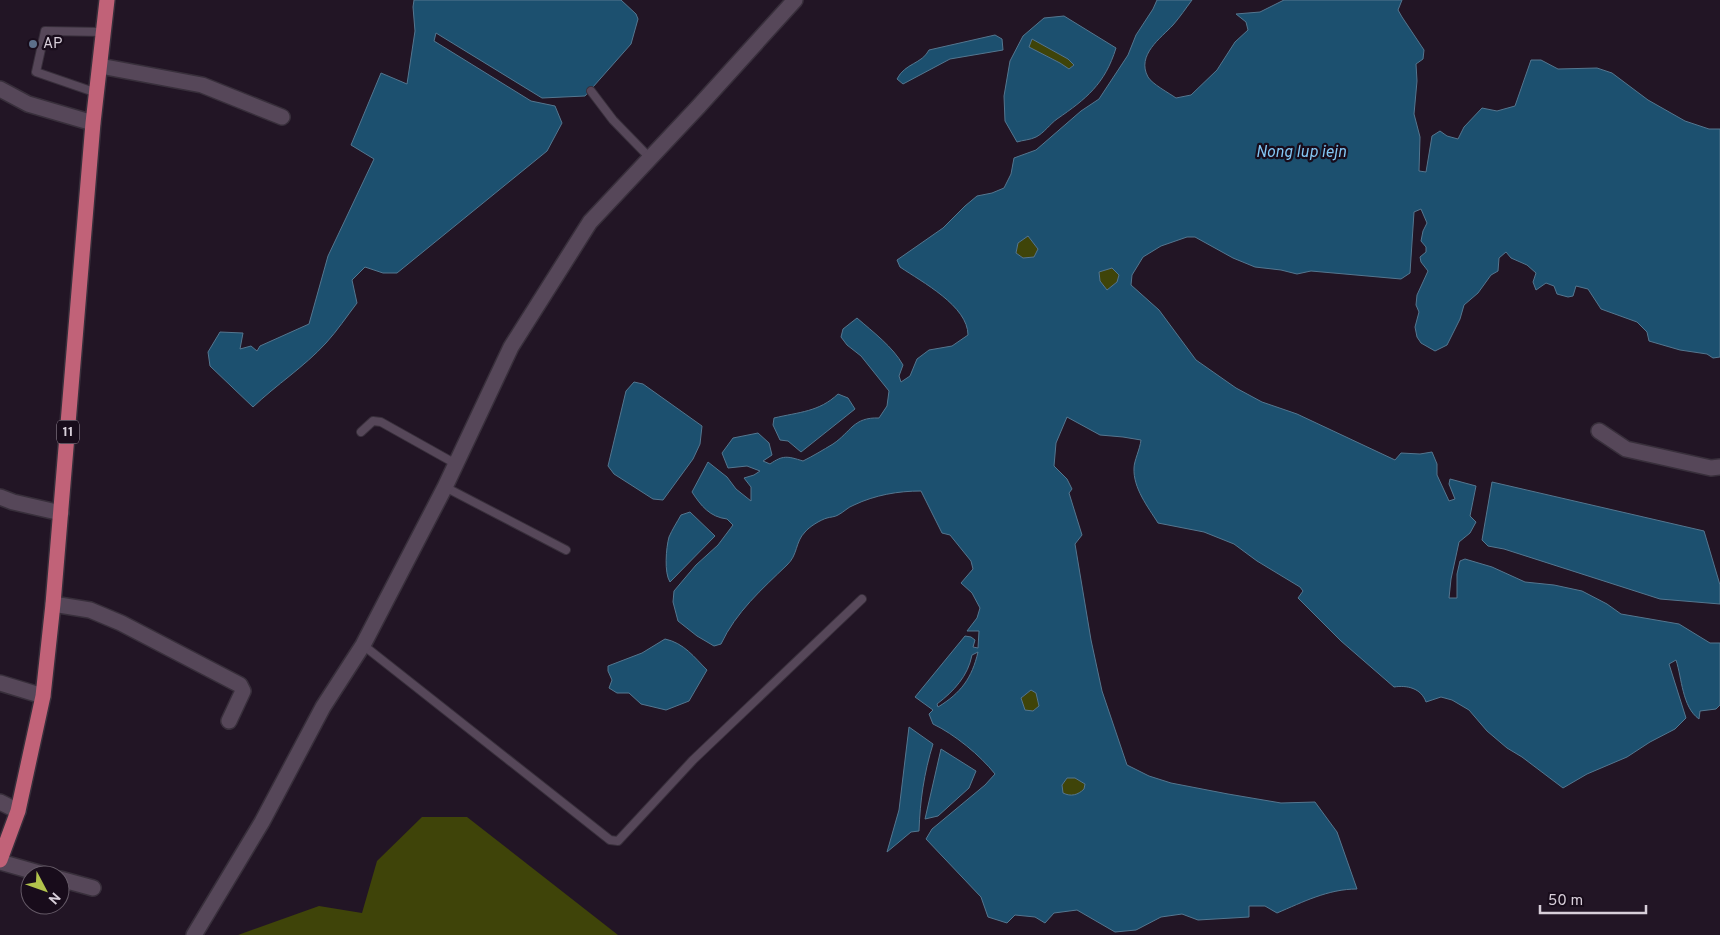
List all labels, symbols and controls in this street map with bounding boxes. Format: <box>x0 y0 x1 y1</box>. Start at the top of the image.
place label: AP <box>43 35 62 54</box>
marker: AP <box>27 38 39 50</box>
water label: Nong lup iejn <box>1256 143 1347 163</box>
road number: 11 <box>57 421 79 444</box>
north arrow <box>20 865 70 915</box>
scale bar <box>1540 882 1646 914</box>
text: N <box>44 888 63 907</box>
text: 50 m <box>1548 892 1583 911</box>

